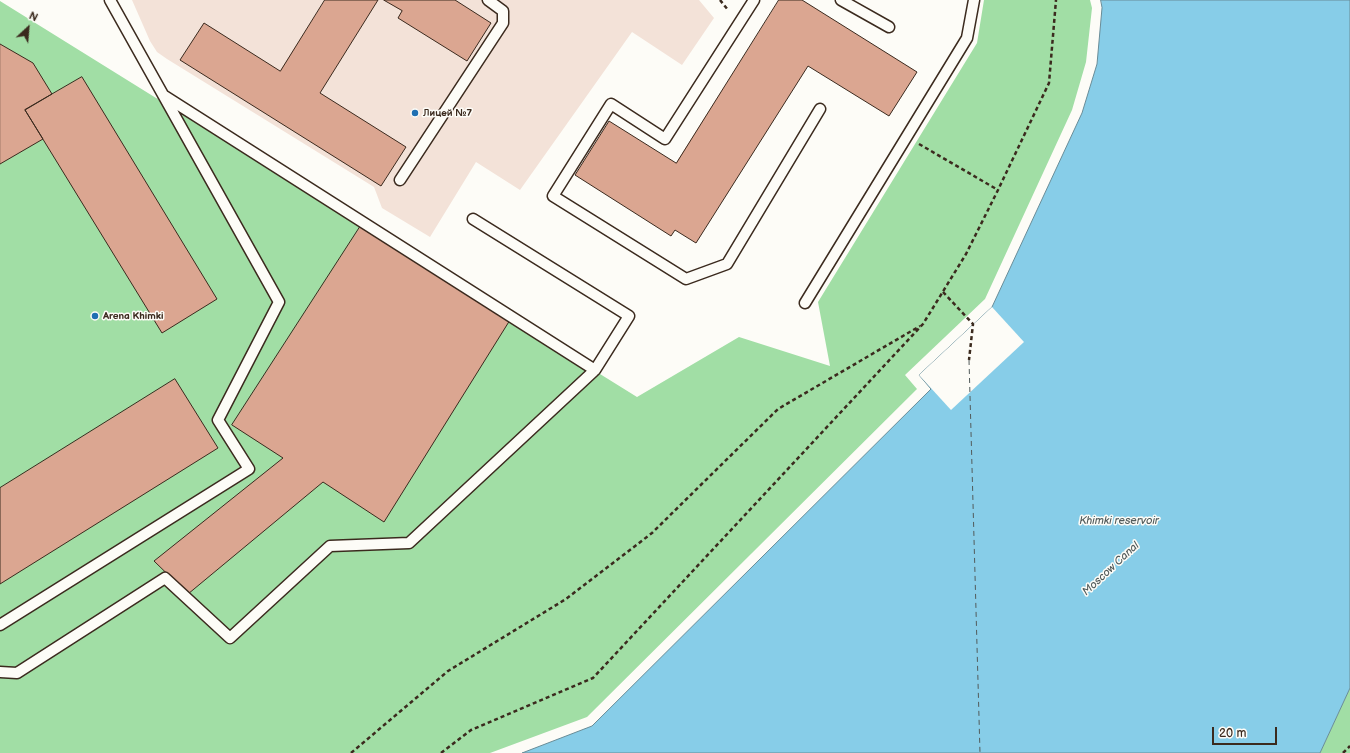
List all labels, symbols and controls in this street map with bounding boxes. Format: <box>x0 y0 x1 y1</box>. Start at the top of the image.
north arrow <box>8 8 48 48</box>
text: N <box>27 9 40 24</box>
place label: Лицей №7 <box>423 107 472 119</box>
marker: Лицей №7 <box>410 108 420 118</box>
place label: Arena Khimki <box>103 310 163 322</box>
marker: Arena Khimki <box>90 311 100 321</box>
water label: Khimki reservoir <box>1079 514 1159 528</box>
water label: Moscow Canal <box>1080 539 1142 599</box>
scale bar <box>1214 719 1279 745</box>
text: 20 m <box>1219 726 1246 741</box>

